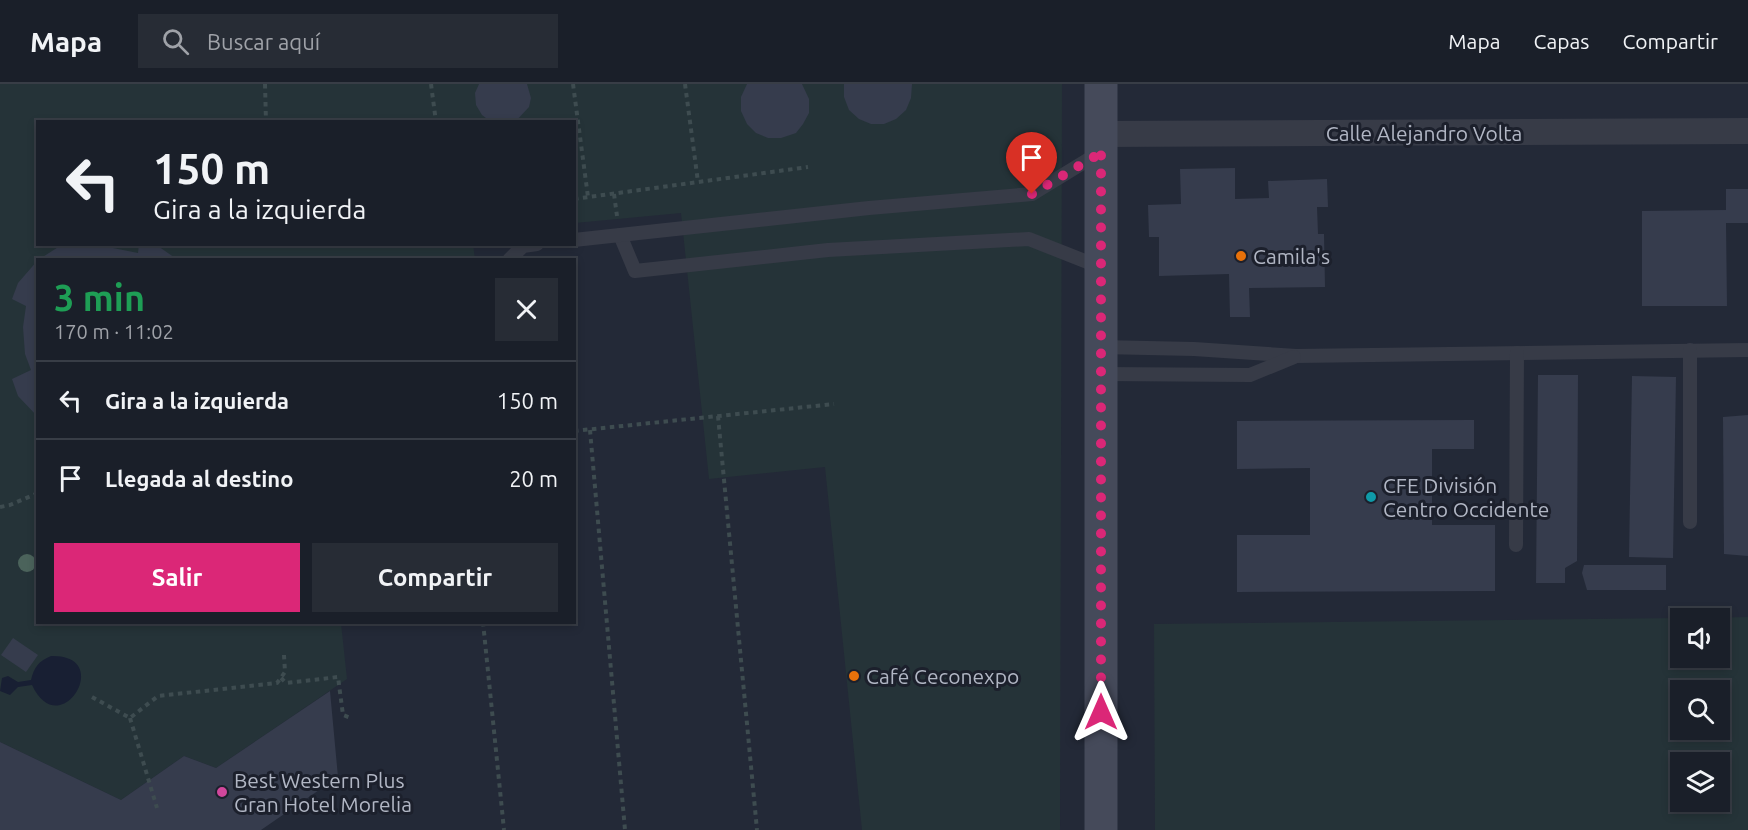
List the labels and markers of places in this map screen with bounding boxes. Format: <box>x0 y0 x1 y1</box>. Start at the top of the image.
pin <box>1006 132 1057 194</box>
place label: Camila's <box>1253 244 1330 268</box>
marker: Camila's <box>1234 249 1248 263</box>
place label: CFE División Centro Occidente <box>1383 473 1549 521</box>
marker: CFE División Centro Occidente <box>1364 490 1378 504</box>
place label: Café Ceconexpo <box>866 664 1019 688</box>
marker: Café Ceconexpo <box>847 669 861 683</box>
place label: Best Western Plus Gran Hotel Morelia <box>234 768 412 816</box>
marker: Best Western Plus Gran Hotel Morelia <box>215 785 229 799</box>

